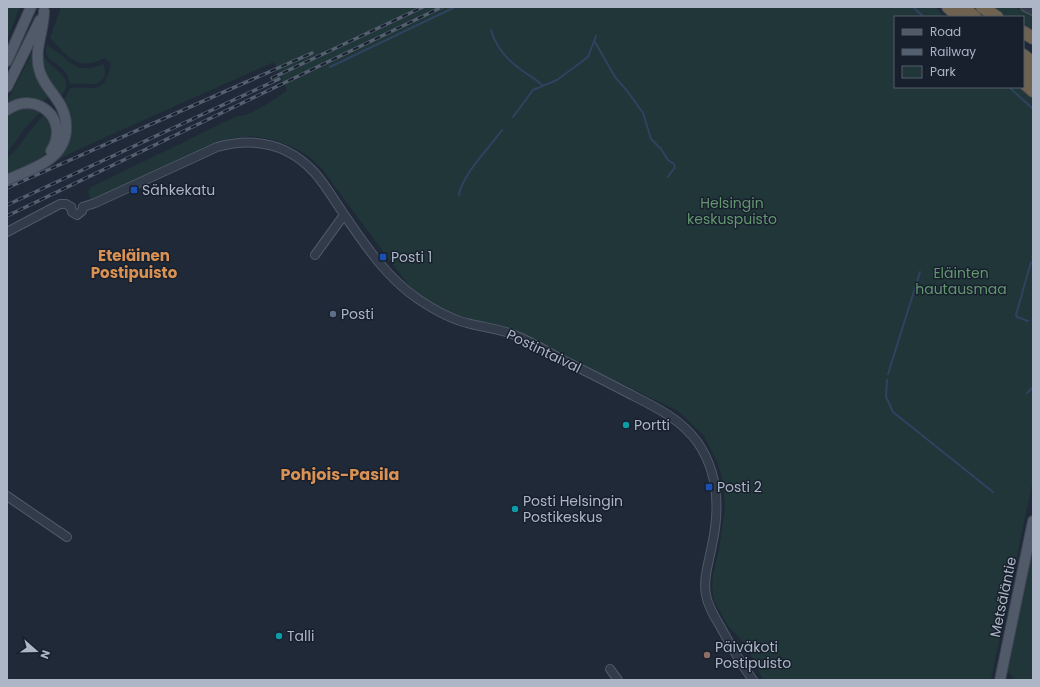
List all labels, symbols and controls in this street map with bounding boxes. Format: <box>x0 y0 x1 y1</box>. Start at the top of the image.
legend <box>894 16 1024 88</box>
text: Road <box>930 23 961 40</box>
text: Railway <box>930 43 976 60</box>
text: Park <box>930 63 957 80</box>
place label: Sähkekatu <box>142 180 215 200</box>
marker: Sähkekatu <box>129 185 139 195</box>
park label: Helsingin keskuspuisto <box>687 193 777 229</box>
district label: Eteläinen Postipuisto <box>91 245 178 283</box>
place label: Posti 1 <box>391 247 432 267</box>
marker: Posti 1 <box>378 252 388 262</box>
park label: Eläinten hautausmaa <box>915 263 1007 299</box>
place label: Posti <box>341 304 374 324</box>
marker: Posti <box>328 309 338 319</box>
street label: Postintaival <box>503 324 585 378</box>
place label: Portti <box>634 415 670 435</box>
marker: Portti <box>621 420 631 430</box>
district label: Pohjois-Pasila <box>281 463 399 486</box>
place label: Posti 2 <box>717 477 762 497</box>
marker: Posti 2 <box>704 482 714 492</box>
place label: Posti Helsingin Postikeskus <box>523 491 623 527</box>
marker: Posti Helsingin Postikeskus <box>510 504 520 514</box>
street label: Metsäläntie <box>985 555 1021 639</box>
place label: Talli <box>287 626 314 646</box>
north arrow <box>16 631 56 671</box>
marker: Talli <box>274 631 284 641</box>
place label: Päiväkoti Postipuisto <box>715 637 791 673</box>
text: N <box>36 648 54 661</box>
marker: Päiväkoti Postipuisto <box>702 650 712 660</box>

